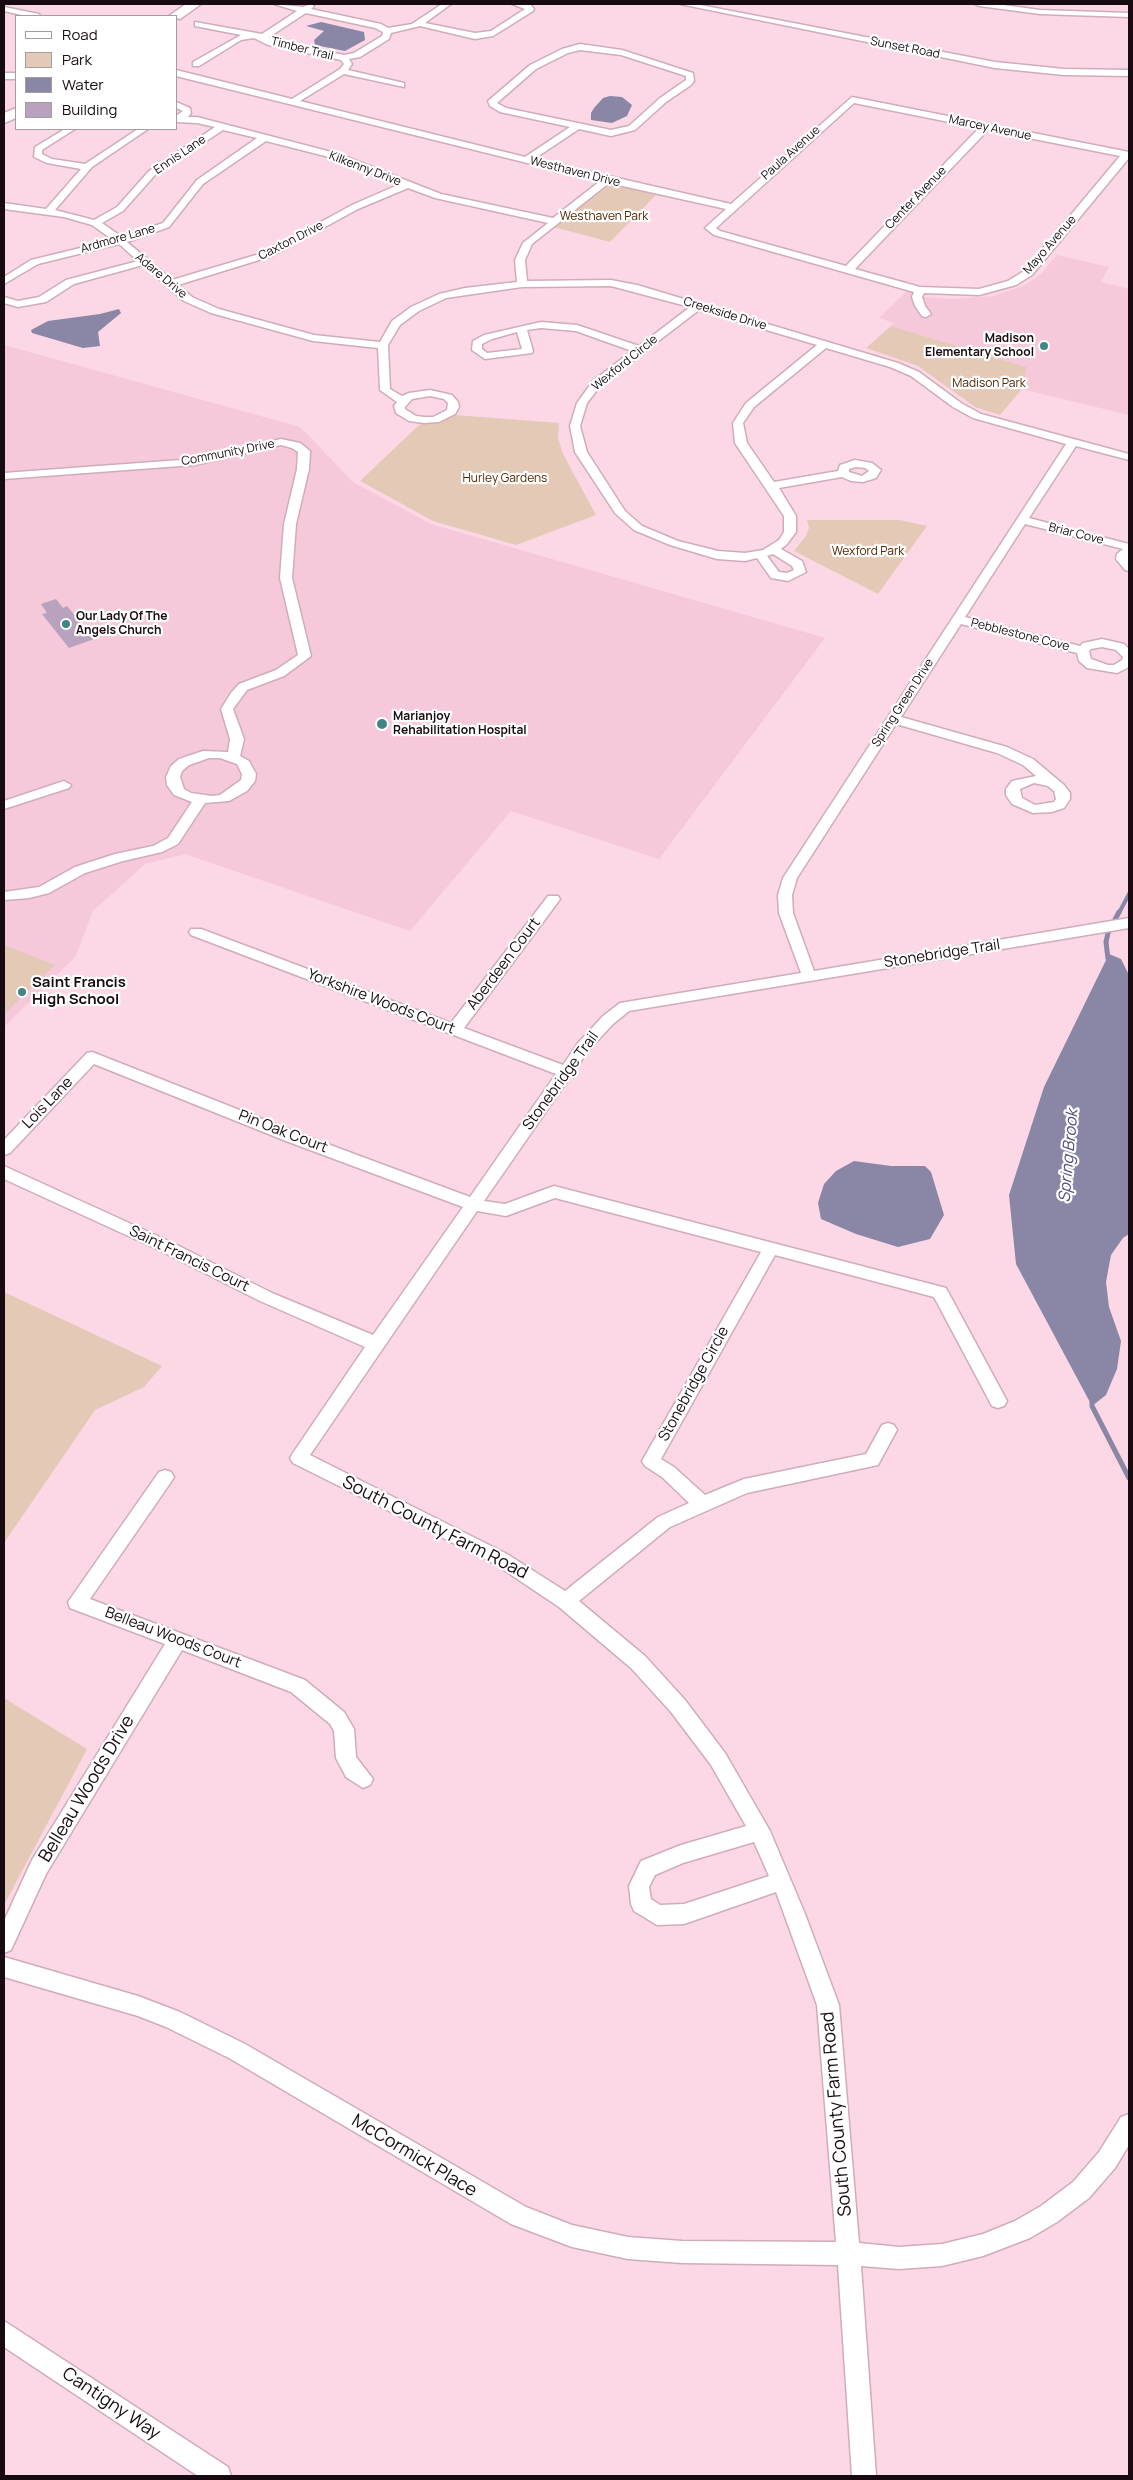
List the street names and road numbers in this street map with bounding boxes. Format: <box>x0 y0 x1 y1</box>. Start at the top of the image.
street label: Timber Trail <box>269 34 335 64</box>
street label: Sunset Road <box>869 34 941 62</box>
street label: Marcey Avenue <box>947 112 1033 144</box>
street label: Paula Avenue <box>759 123 823 183</box>
street label: Ennis Lane <box>151 132 209 178</box>
street label: Kilkenny Drive <box>327 149 403 189</box>
street label: Westhaven Drive <box>528 154 622 190</box>
street label: Center Avenue <box>882 164 950 232</box>
street label: Mayo Avenue <box>1021 213 1079 277</box>
street label: Caxton Drive <box>256 219 326 263</box>
street label: Ardmore Lane <box>79 222 157 256</box>
street label: Adare Drive <box>132 250 190 302</box>
street label: Creekside Drive <box>682 294 768 334</box>
street label: Wexford Circle <box>589 332 661 394</box>
street label: Community Drive <box>180 437 276 469</box>
street label: Briar Cove <box>1047 520 1105 548</box>
street label: Pebblestone Cove <box>969 616 1071 654</box>
street label: Spring Green Drive <box>869 656 937 750</box>
street label: Aberdeen Court <box>464 914 544 1014</box>
street label: Stonebridge Trail <box>883 936 1001 972</box>
street label: Yorkshire Woods Court <box>305 966 457 1038</box>
street label: Stonebridge Trail <box>519 1028 603 1134</box>
street label: Lois Lane <box>19 1074 77 1132</box>
street label: Pin Oak Court <box>236 1107 330 1157</box>
street label: Saint Francis Court <box>126 1222 252 1296</box>
street label: Stonebridge Circle <box>655 1323 733 1445</box>
street label: South County Farm Road <box>339 1472 531 1584</box>
street label: Belleau Woods Court <box>102 1604 244 1672</box>
street label: Belleau Woods Drive <box>35 1712 139 1866</box>
street label: South County Farm Road <box>817 2011 857 2217</box>
street label: McCormick Place <box>347 2110 481 2202</box>
street label: Cantigny Way <box>58 2363 164 2445</box>

